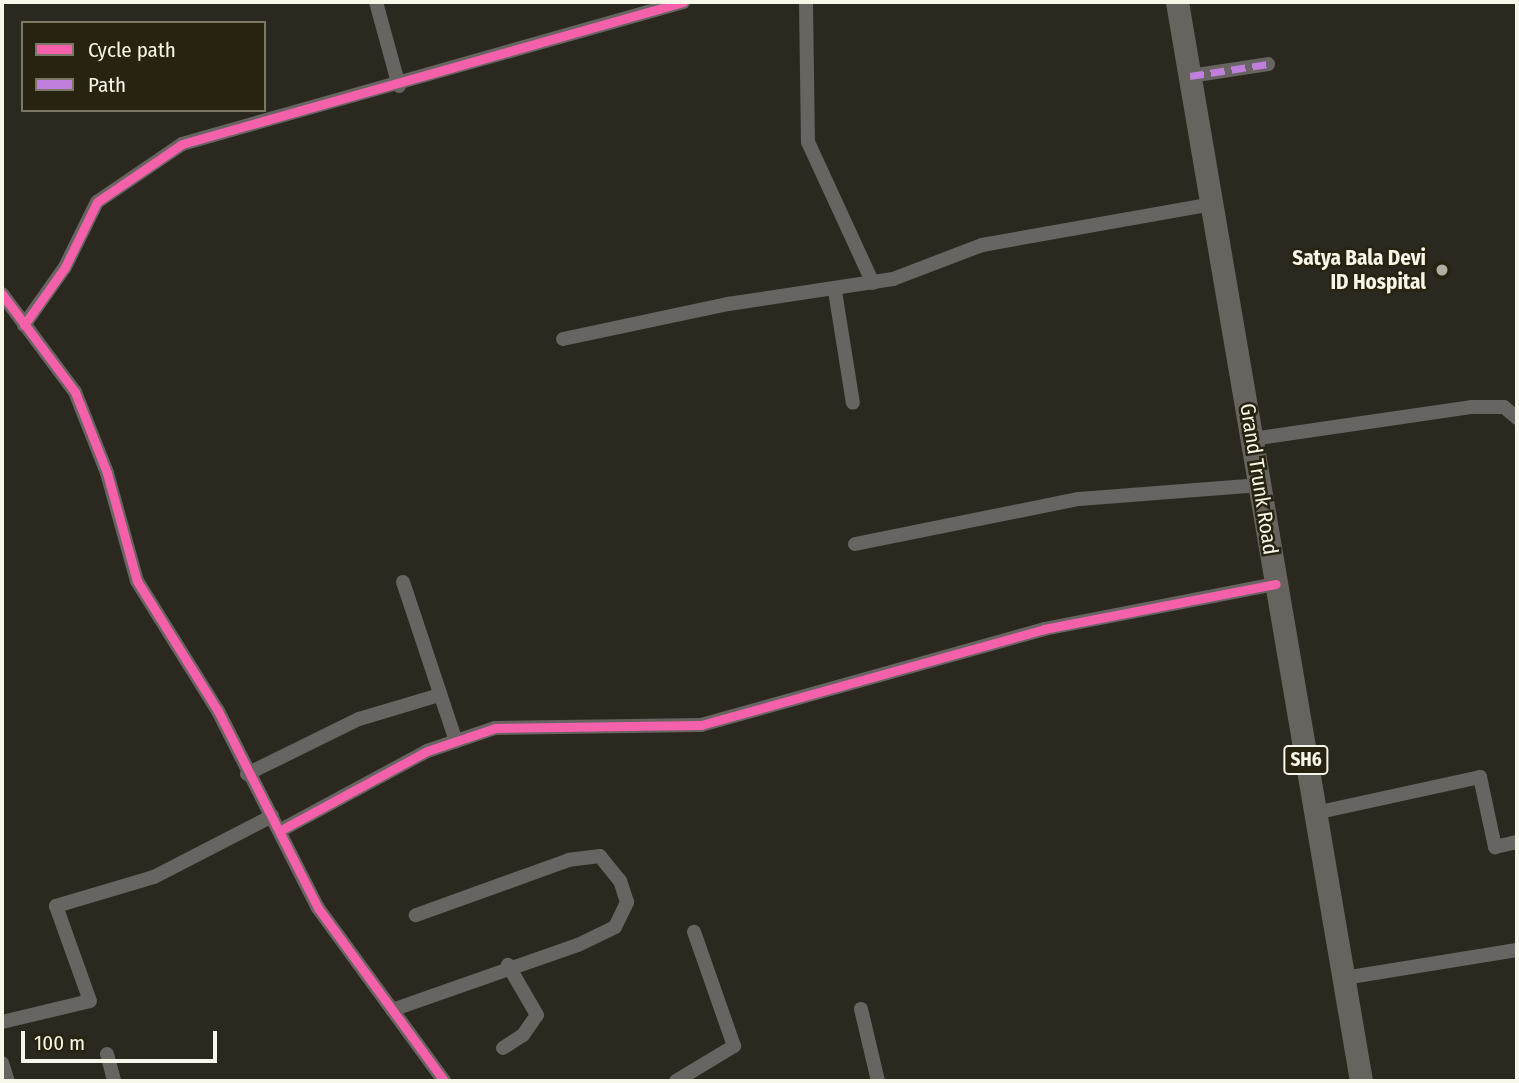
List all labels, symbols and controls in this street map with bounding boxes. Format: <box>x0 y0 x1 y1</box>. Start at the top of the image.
legend <box>21 21 266 112</box>
text: Cycle path <box>88 37 176 63</box>
text: Path <box>88 72 126 98</box>
place label: Satya Bala Devi ID Hospital <box>1292 245 1426 295</box>
marker: Satya Bala Devi ID Hospital <box>1432 260 1452 280</box>
street label: Grand Trunk Road <box>1235 401 1283 557</box>
road number: SH6 <box>1283 744 1329 776</box>
scale bar <box>24 1016 220 1060</box>
text: 100 m <box>34 1030 85 1056</box>

